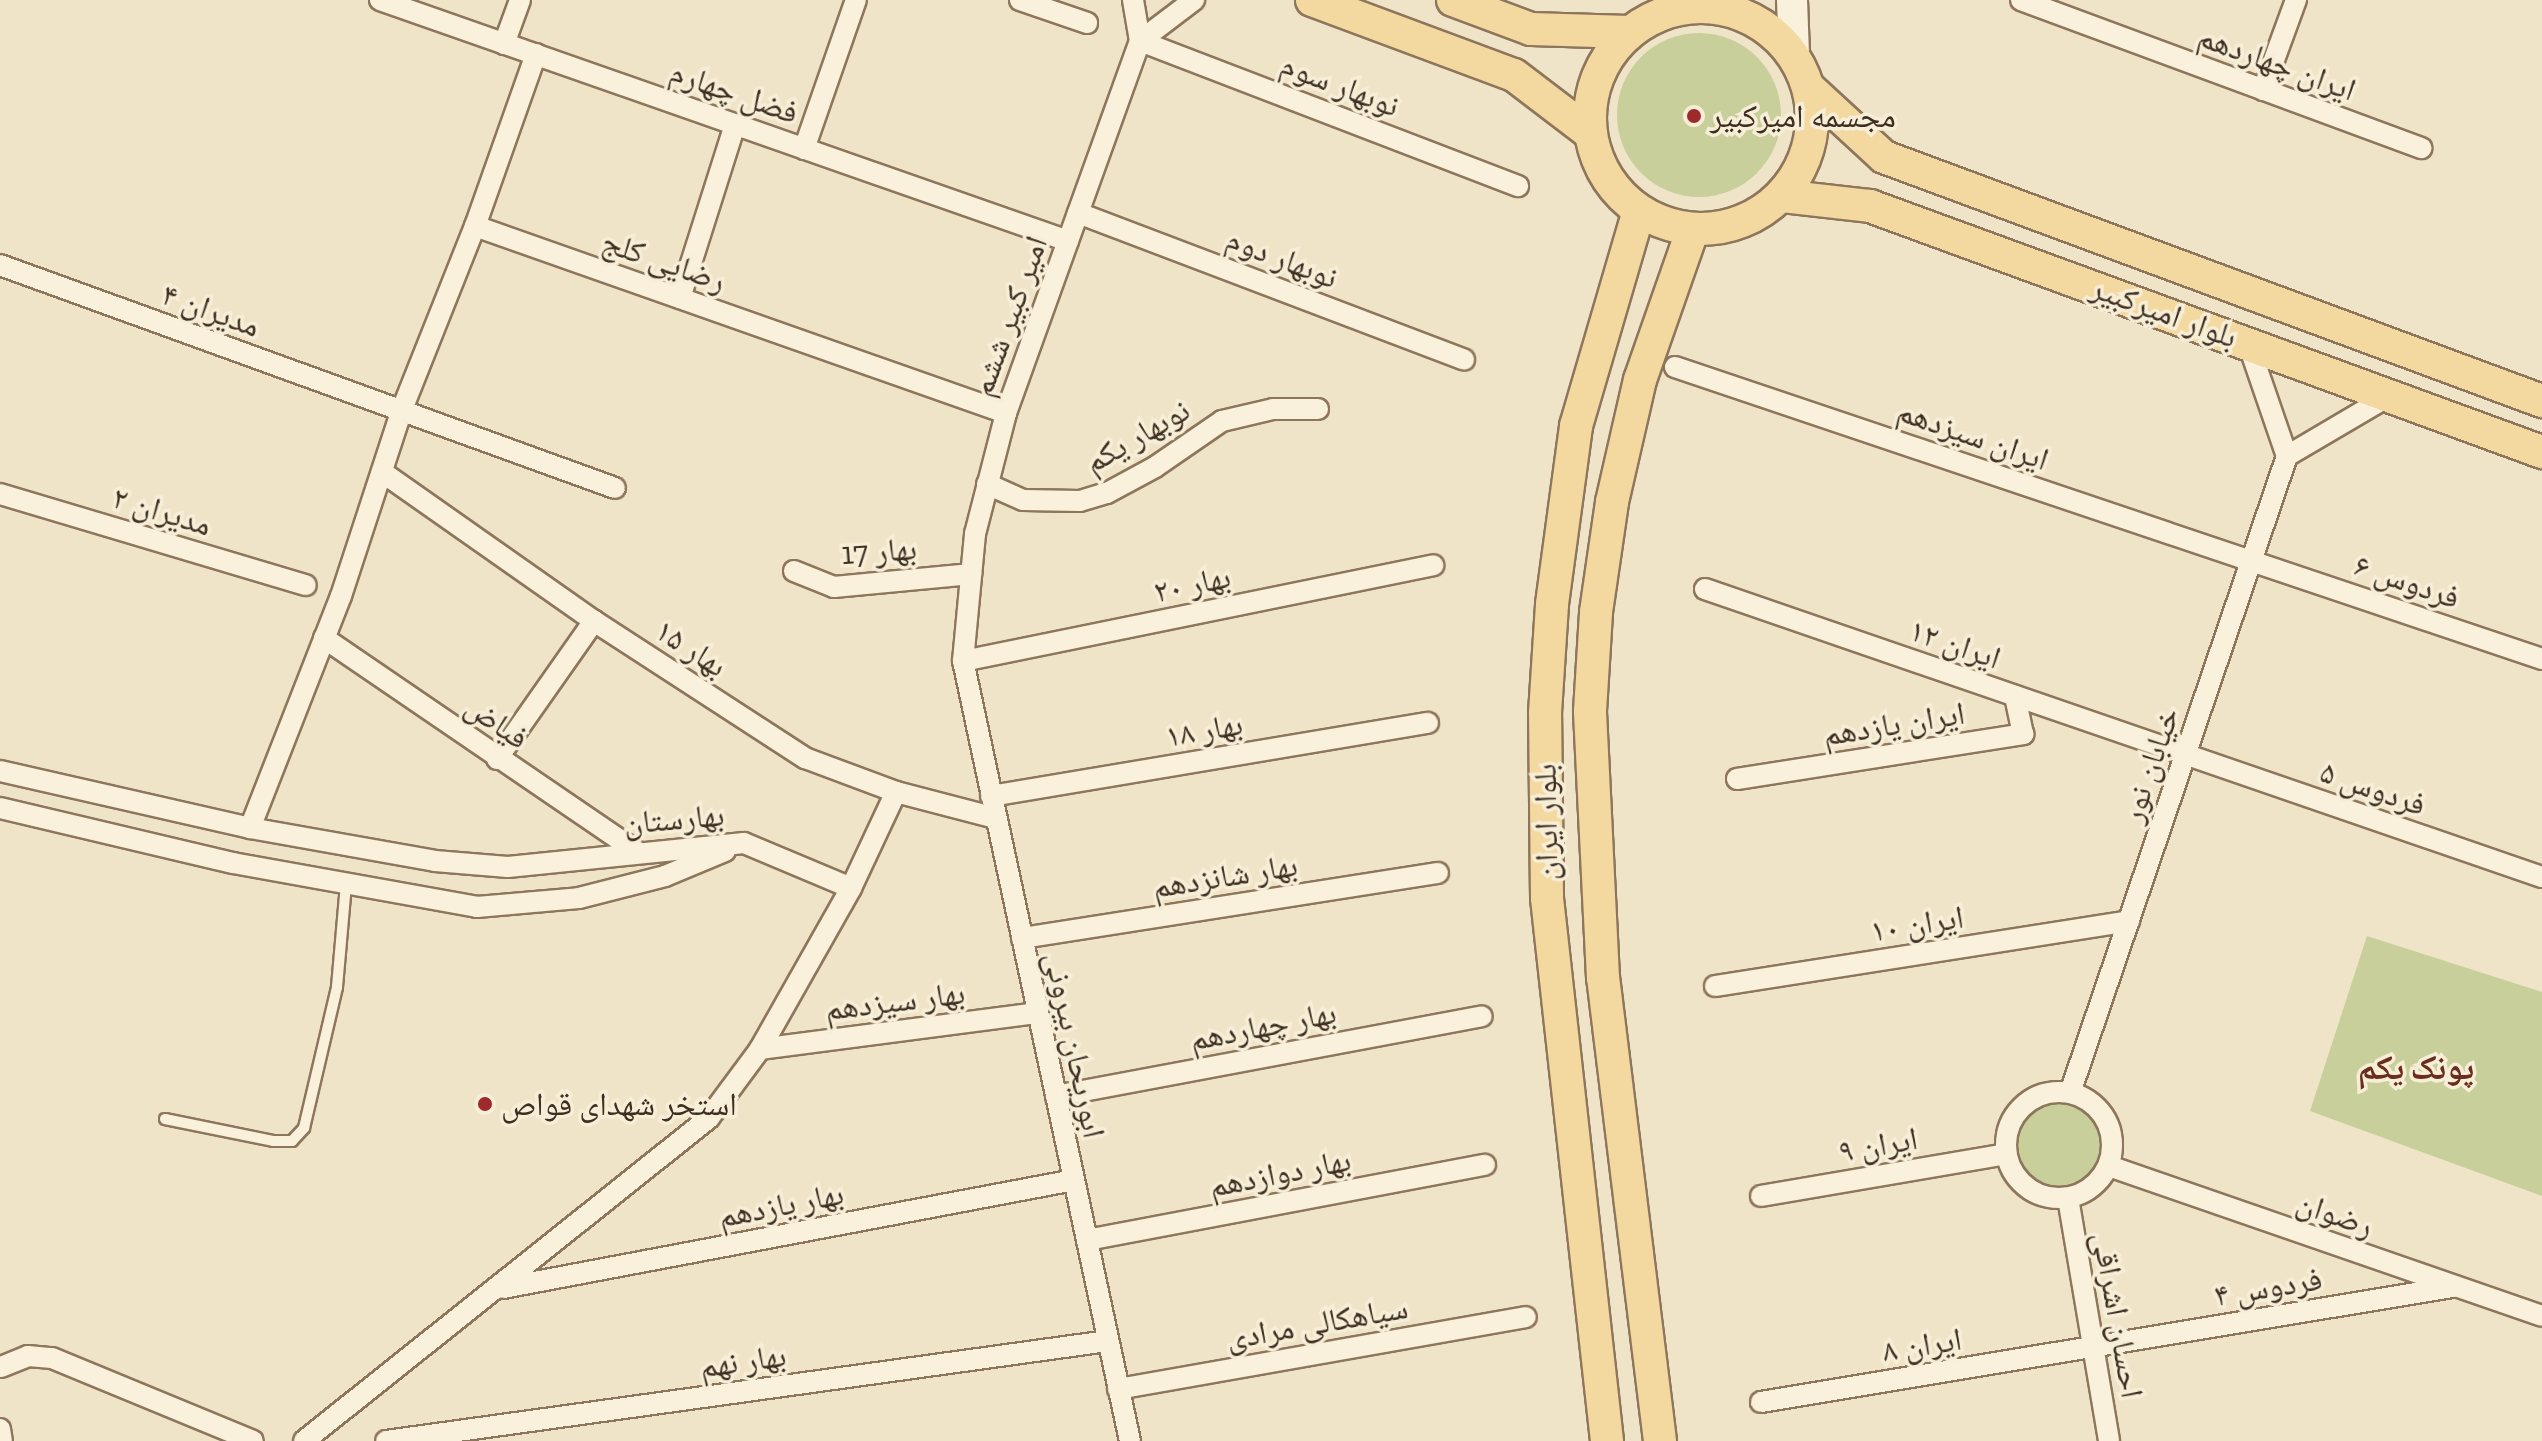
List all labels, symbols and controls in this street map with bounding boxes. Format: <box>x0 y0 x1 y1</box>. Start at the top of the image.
street label: ایران چهاردهم <box>2193 17 2361 109</box>
street label: نوبهار سوم <box>1275 45 1405 125</box>
street label: فضل چهارم <box>665 52 803 132</box>
place label: مجسمه امیرکبیر <box>1710 97 1896 135</box>
marker: مجسمه امیرکبیر <box>1685 107 1703 125</box>
street label: نوبهار دوم <box>1221 219 1343 297</box>
street label: رضایی کلج <box>597 222 731 300</box>
street label: امیر کبیر ششم <box>962 231 1056 401</box>
street label: بلوار امیرکبیر <box>2086 268 2242 356</box>
street label: مدیران ۴ <box>157 275 265 345</box>
street label: نوبهار یکم <box>1078 391 1196 481</box>
street label: ایران سیزدهم <box>1892 391 2054 479</box>
street label: مدیران ۲ <box>108 478 216 544</box>
street label: بهار 17 <box>840 529 918 573</box>
street label: فردوس ۶ <box>2349 545 2465 617</box>
street label: بهار ۲۰ <box>1150 557 1234 611</box>
street label: بهار ۱۵ <box>648 611 734 685</box>
street label: ایران ۱۲ <box>1904 611 2006 677</box>
street label: فیاض <box>458 687 536 757</box>
street label: ایران یازدهم <box>1820 694 1968 754</box>
street label: خیابان نور <box>2112 702 2188 828</box>
street label: بهار ۱۸ <box>1163 704 1245 756</box>
street label: فردوس ۵ <box>2315 752 2431 824</box>
street label: بلوار ایران <box>1526 763 1566 881</box>
street label: بهارستان <box>622 795 726 843</box>
street label: بهار شانزدهم <box>1150 846 1300 906</box>
street label: ایران ۱۰ <box>1868 898 1966 950</box>
street label: ابوریحان بیرونی <box>1037 948 1113 1142</box>
street label: بهار سیزدهم <box>823 973 967 1029</box>
street label: بهار چهاردهم <box>1187 993 1339 1059</box>
district label: پونک یکم <box>2358 1048 2474 1088</box>
place label: استخر شهدای قواص <box>501 1085 737 1123</box>
marker: استخر شهدای قواص <box>476 1095 494 1113</box>
street label: ایران ۹ <box>1836 1119 1920 1171</box>
street label: بهار دوازدهم <box>1206 1140 1354 1206</box>
street label: بهار یازدهم <box>715 1174 847 1236</box>
street label: رضوان <box>2291 1183 2379 1245</box>
street label: احسان اشراقی <box>2085 1229 2151 1401</box>
street label: فردوس ۴ <box>2211 1260 2325 1314</box>
street label: سیاهکالی مرادی <box>1223 1288 1411 1358</box>
street label: ایران ۸ <box>1880 1320 1964 1370</box>
street label: بهار نهم <box>697 1336 789 1386</box>

